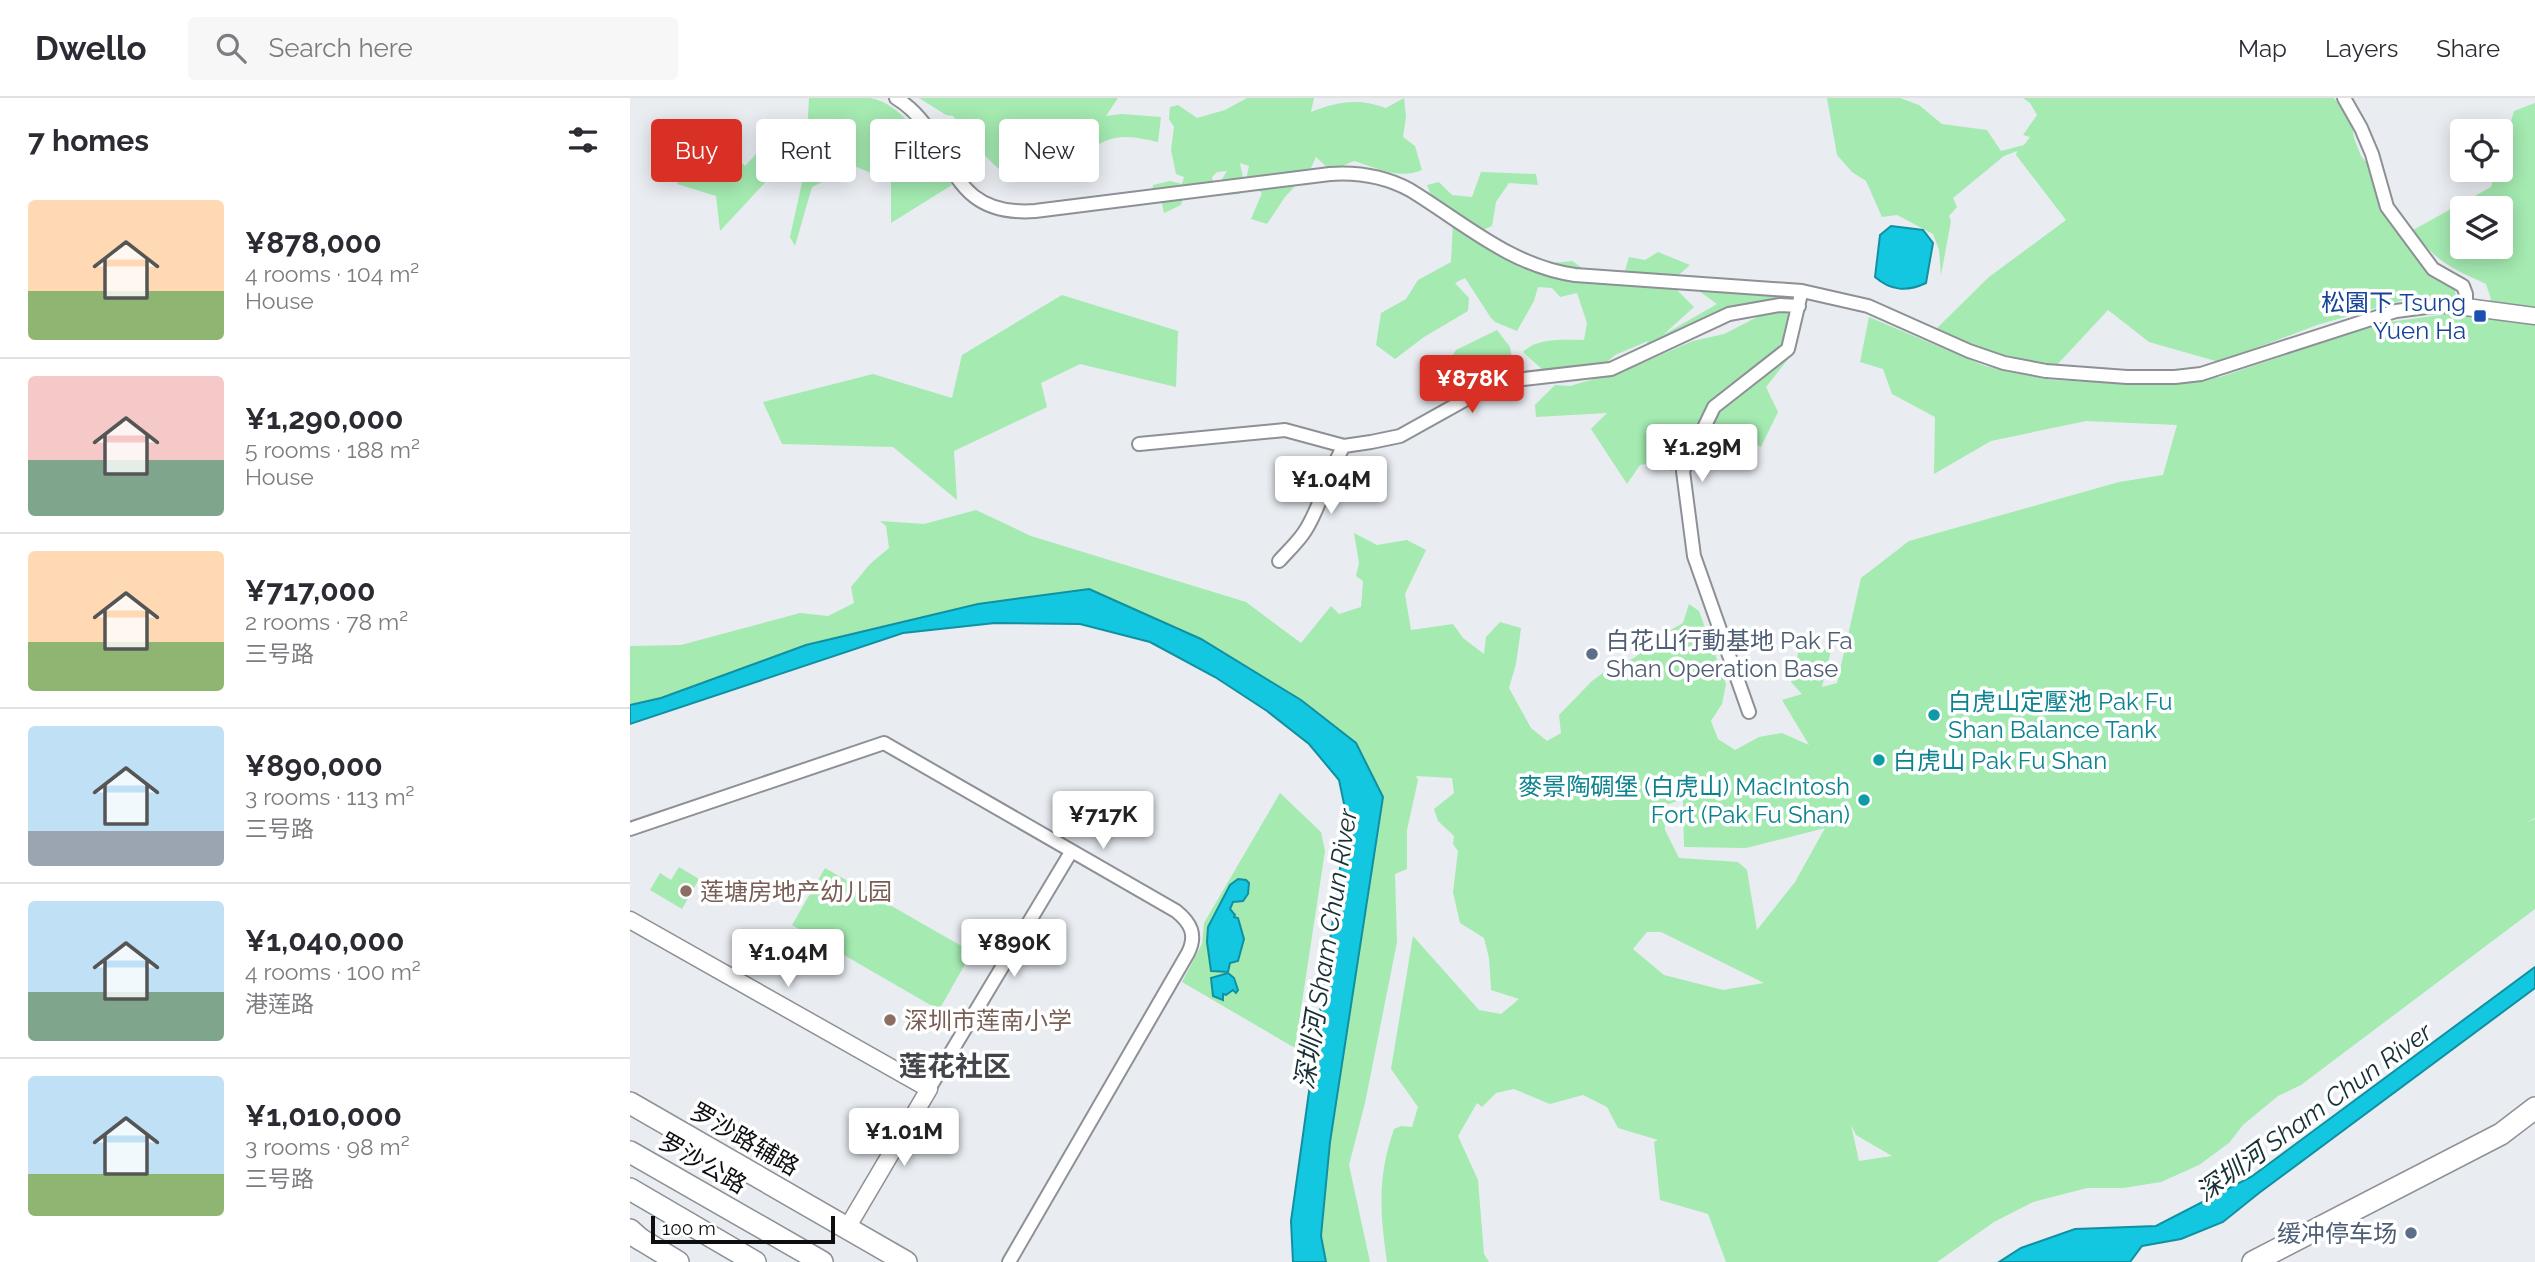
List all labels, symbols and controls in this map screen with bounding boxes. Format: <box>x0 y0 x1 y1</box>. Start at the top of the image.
search box <box>188 17 678 80</box>
text: Dwello <box>35 29 146 68</box>
icon: search <box>212 29 250 67</box>
text: Search here <box>268 33 413 63</box>
text: Map <box>2238 34 2287 63</box>
text: Layers <box>2325 34 2398 63</box>
text: Share <box>2436 34 2500 63</box>
chip: Buy <box>651 119 742 182</box>
chip: Rent <box>756 119 856 182</box>
chip: Filters <box>870 119 985 182</box>
chip: New <box>999 119 1099 182</box>
map controls <box>2450 119 2513 259</box>
button: locate <box>2450 119 2513 182</box>
icon: filters <box>564 121 602 159</box>
text: 7 homes <box>28 123 149 158</box>
button: layers <box>2450 196 2513 259</box>
text: ¥878,000 <box>245 225 382 260</box>
icon: home <box>84 228 168 312</box>
text: 4 rooms · 104 m² <box>245 260 419 287</box>
text: House <box>245 287 314 314</box>
place label: 松園下 Tsung Yuen Ha <box>2321 288 2466 345</box>
marker: 松園下 Tsung Yuen Ha <box>2472 308 2488 324</box>
pin: ¥878K <box>1423 356 1521 415</box>
text: ¥878K <box>1436 364 1508 391</box>
text: ¥1,290,000 <box>245 401 403 436</box>
icon: home <box>84 404 168 488</box>
pin: ¥1.29M <box>1645 424 1759 484</box>
text: ¥1.29M <box>1662 433 1742 460</box>
text: 5 rooms · 188 m² <box>245 436 420 463</box>
pin: ¥1.04M <box>1274 456 1388 516</box>
text: House <box>245 463 314 490</box>
text: ¥1.04M <box>1291 465 1371 492</box>
text: ¥717,000 <box>245 573 375 608</box>
icon: home <box>84 579 168 663</box>
text: 2 rooms · 78 m² <box>245 608 408 635</box>
place label: 白花山行動基地 Pak Fa Shan Operation Base <box>1606 626 1852 683</box>
text: 三号路 <box>245 640 314 667</box>
marker: 白花山行動基地 Pak Fa Shan Operation Base <box>1584 646 1600 662</box>
place label: 白虎山定壓池 Pak Fu Shan Balance Tank <box>1948 687 2172 744</box>
marker: 白虎山定壓池 Pak Fu Shan Balance Tank <box>1926 707 1942 723</box>
place label: 白虎山 Pak Fu Shan <box>1893 746 2107 775</box>
text: ¥890,000 <box>245 748 383 783</box>
marker: 白虎山 Pak Fu Shan <box>1871 752 1887 768</box>
icon: home <box>84 754 168 838</box>
place label: 麥景陶碉堡 (白虎山) MacIntosh Fort (Pak Fu Shan) <box>1518 772 1850 829</box>
text: 3 rooms · 113 m² <box>245 783 414 810</box>
pin: ¥717K <box>1054 792 1152 851</box>
marker: 麥景陶碉堡 (白虎山) MacIntosh Fort (Pak Fu Shan) <box>1856 792 1872 808</box>
text: ¥717K <box>1069 800 1137 827</box>
water label: 深圳河 Sham Chun River <box>1289 806 1363 1091</box>
text: 三号路 <box>245 815 314 842</box>
place label: 莲塘房地产幼儿园 <box>700 877 892 906</box>
marker: 莲塘房地产幼儿园 <box>678 883 694 899</box>
pin: ¥890K <box>965 920 1063 979</box>
text: ¥1,040,000 <box>245 923 404 958</box>
text: ¥890K <box>977 928 1051 955</box>
icon: home <box>84 929 168 1013</box>
pin: ¥1.04M <box>731 930 845 989</box>
text: ¥1.04M <box>748 938 828 965</box>
text: 4 rooms · 100 m² <box>245 958 421 985</box>
text: 港莲路 <box>245 990 314 1017</box>
place label: 深圳市莲南小学 <box>904 1006 1072 1035</box>
marker: 深圳市莲南小学 <box>882 1012 898 1028</box>
water label: 深圳河 Sham Chun River <box>2190 1016 2438 1207</box>
district label: 莲花社区 <box>899 1050 1011 1083</box>
street label: 罗沙路辅路 <box>686 1096 804 1182</box>
text: ¥1,010,000 <box>245 1098 402 1133</box>
icon: home <box>84 1104 168 1188</box>
pin: ¥1.01M <box>847 1108 961 1168</box>
text: ¥1.01M <box>865 1117 943 1144</box>
street label: 罗沙公路 <box>654 1126 752 1200</box>
text: 3 rooms · 98 m² <box>245 1133 410 1160</box>
text: 三号路 <box>245 1165 314 1192</box>
scale bar <box>651 1213 835 1245</box>
text: 100 m <box>662 1217 716 1239</box>
place label: 缓冲停车场 <box>2277 1219 2397 1248</box>
marker: 缓冲停车场 <box>2403 1225 2419 1241</box>

